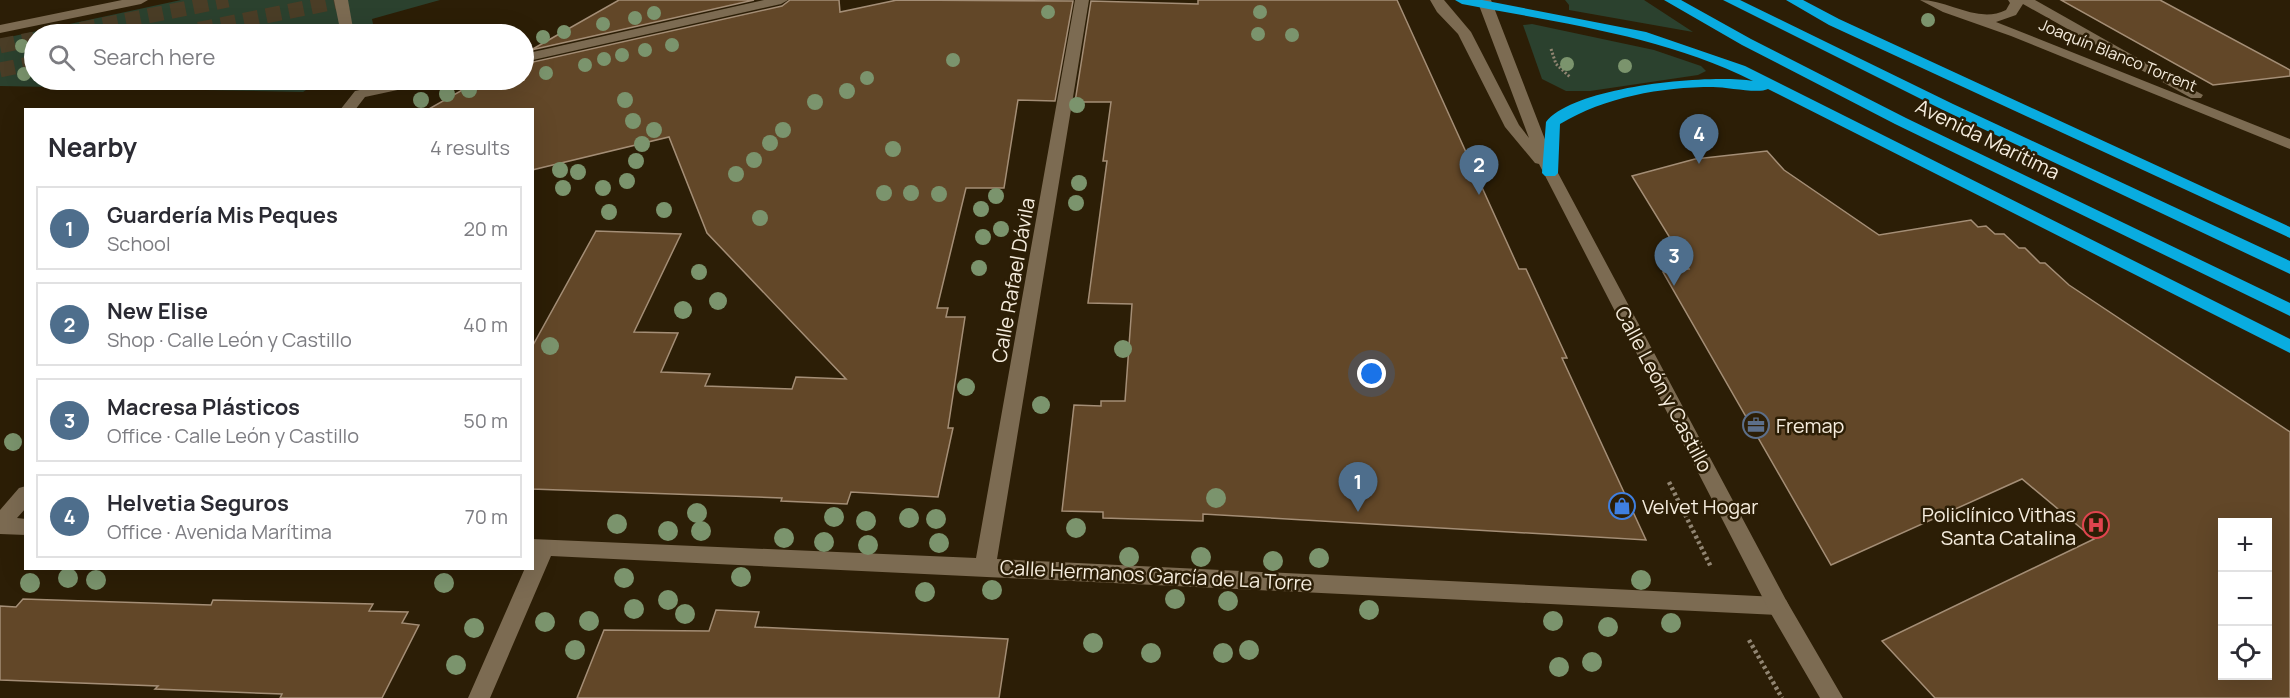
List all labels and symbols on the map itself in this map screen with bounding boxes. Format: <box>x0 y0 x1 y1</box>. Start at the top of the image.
street label: Joaquín Blanco Torrent <box>2036 13 2200 97</box>
street label: Avenida Marítima <box>1911 92 2065 186</box>
pin: 4 <box>1680 114 1718 164</box>
pin: 2 <box>1460 146 1498 195</box>
street label: Calle Rafael Dávila <box>985 195 1041 365</box>
pin: 3 <box>1654 236 1694 286</box>
street label: Calle León y Castillo <box>1609 301 1719 477</box>
your location <box>1357 359 1386 388</box>
office icon: Fremap <box>1741 410 1771 440</box>
place label: Fremap <box>1776 412 1845 439</box>
pin: 1 <box>1338 462 1378 512</box>
shop icon: Velvet Hogar <box>1607 491 1637 521</box>
place label: Velvet Hogar <box>1642 493 1758 520</box>
place label: Policlínico Vithas Santa Catalina <box>1922 501 2076 551</box>
hospital icon: Policlínico Vithas Santa Catalina <box>2081 510 2111 540</box>
street label: Calle Hermanos García de La Torre <box>999 553 1313 597</box>

